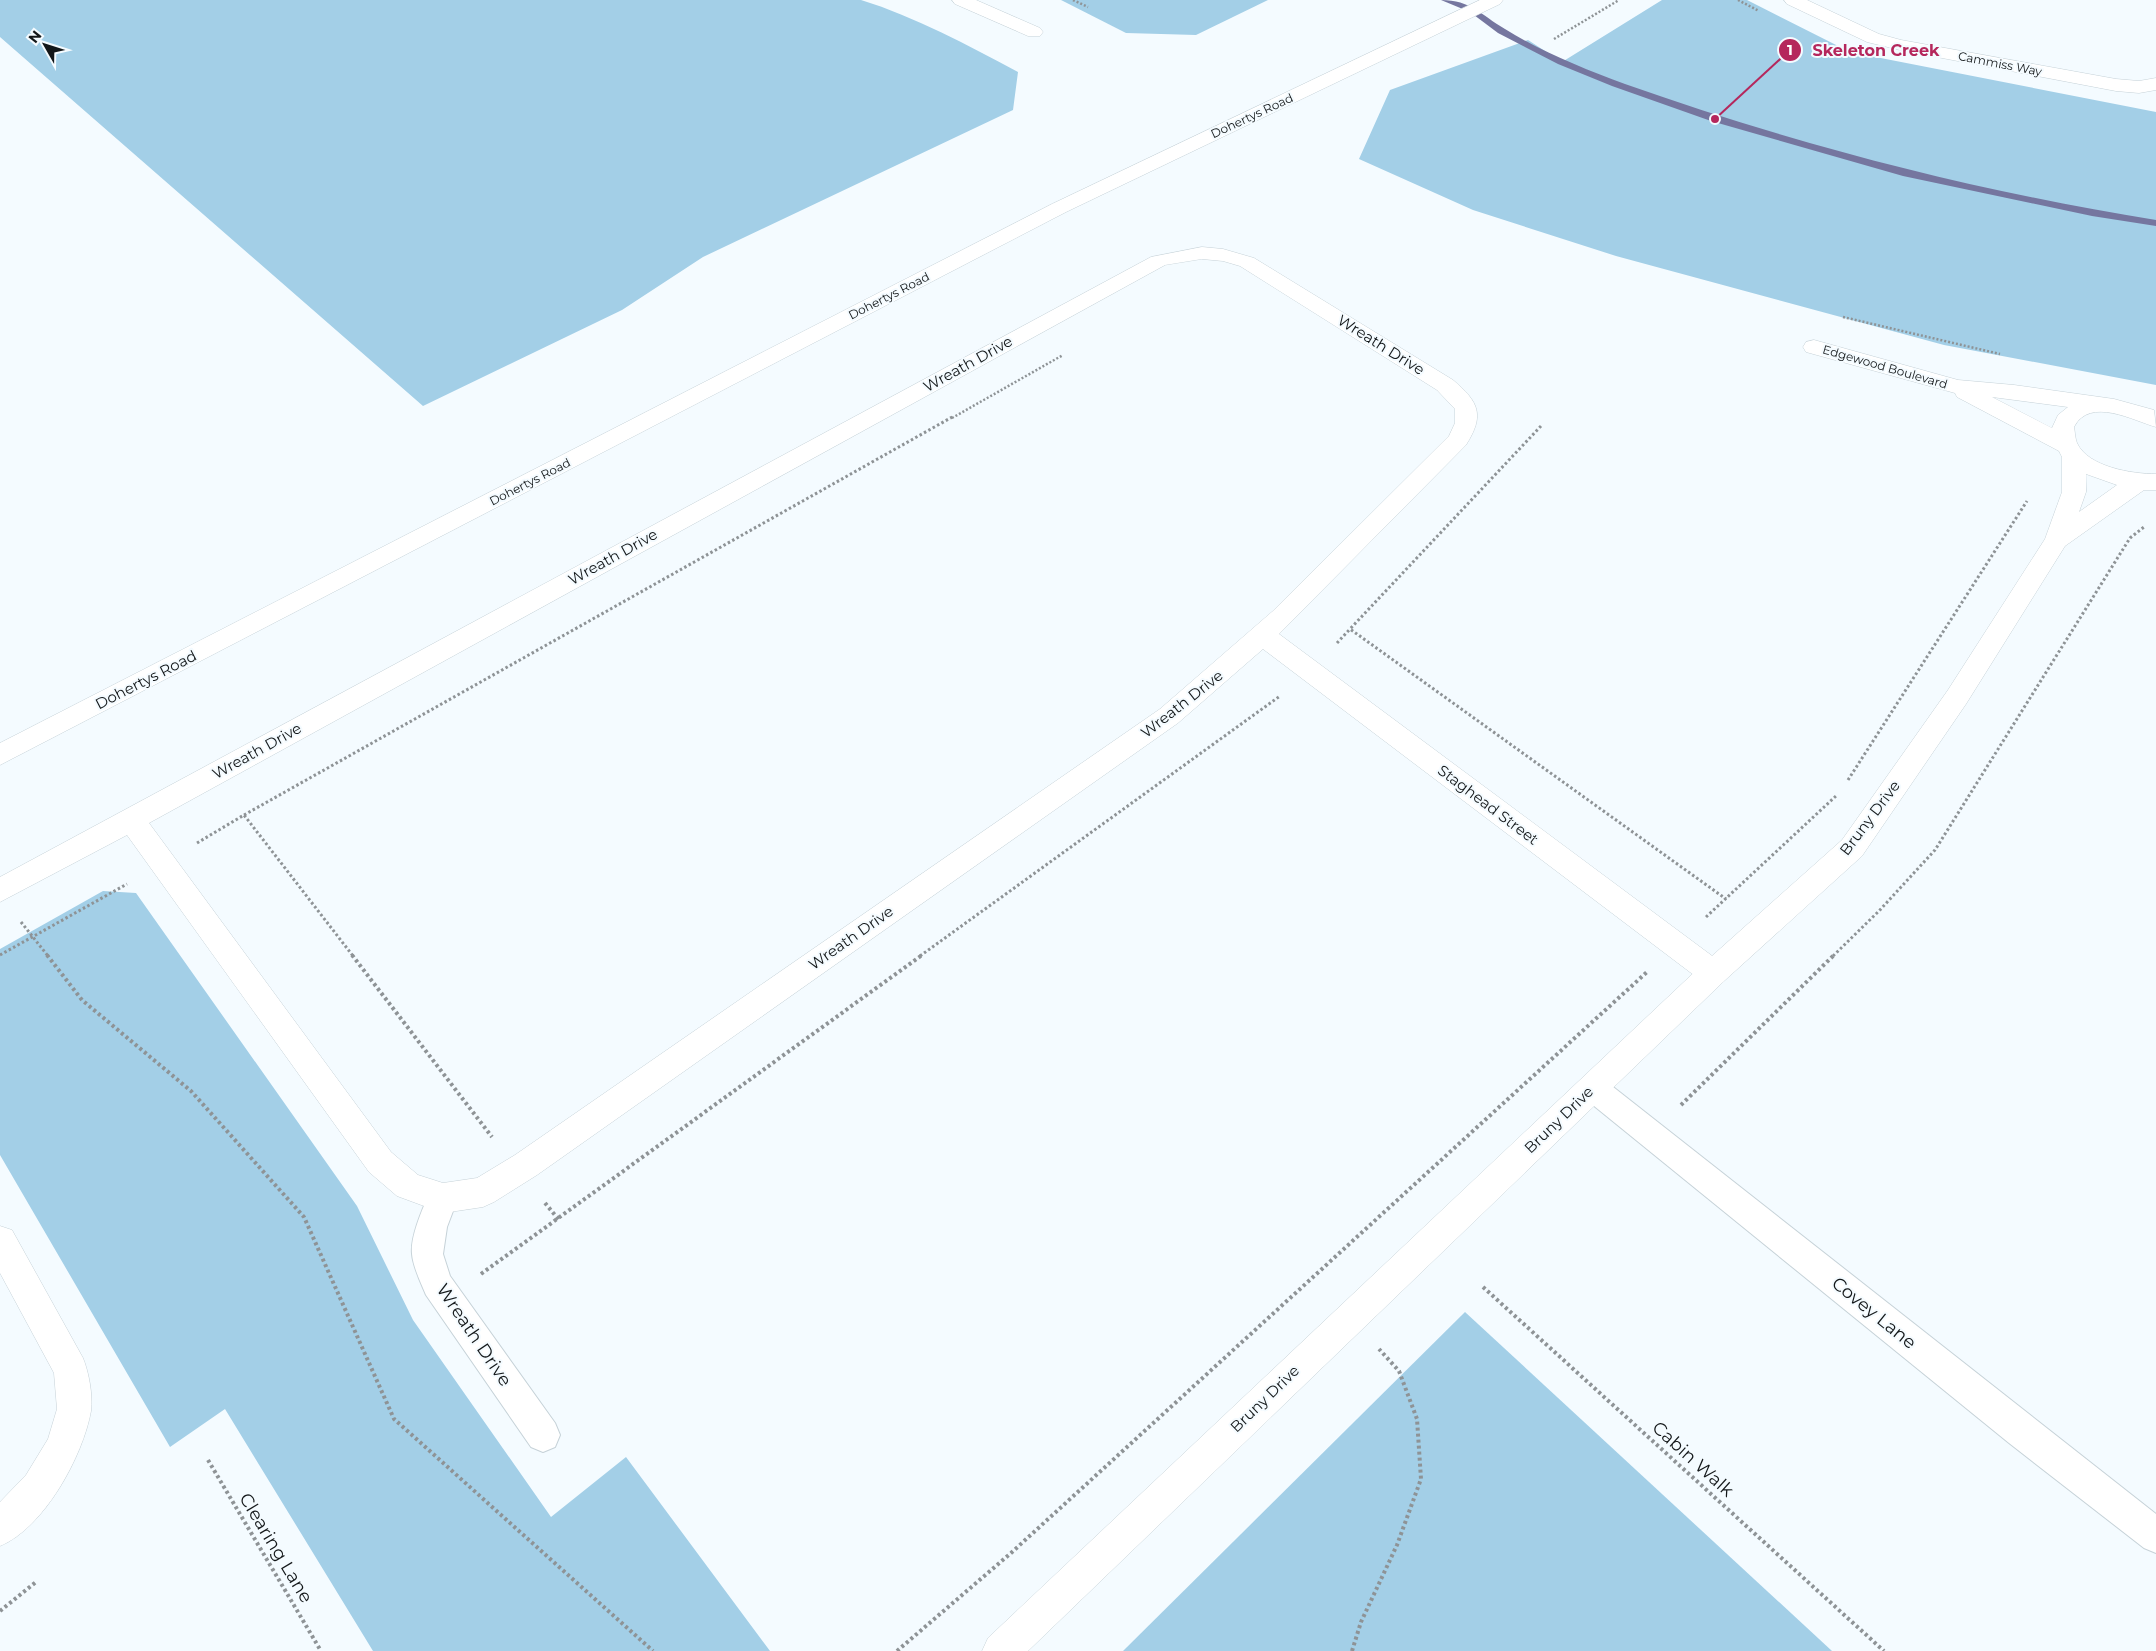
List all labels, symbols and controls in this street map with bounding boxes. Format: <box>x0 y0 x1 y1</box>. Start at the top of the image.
north arrow <box>20 20 70 70</box>
text: N <box>24 27 45 47</box>
callout: Skeleton Creek <box>1777 35 1949 66</box>
text: 1 <box>1787 40 1793 59</box>
text: Skeleton Creek <box>1812 41 1940 60</box>
street label: Cammiss Way <box>1957 48 2044 79</box>
street label: Dohertys Road <box>1208 90 1295 141</box>
street label: Dohertys Road <box>846 269 932 322</box>
street label: Wreath Drive <box>1334 310 1428 379</box>
street label: Wreath Drive <box>920 331 1016 396</box>
street label: Edgewood Boulevard <box>1821 341 1949 392</box>
street label: Dohertys Road <box>487 455 573 508</box>
street label: Wreath Drive <box>565 524 661 589</box>
street label: Dohertys Road <box>92 646 200 713</box>
street label: Wreath Drive <box>1137 666 1227 742</box>
street label: Wreath Drive <box>209 718 305 783</box>
street label: Staghead Street <box>1434 760 1543 849</box>
street label: Bruny Drive <box>1835 777 1904 859</box>
street label: Wreath Drive <box>805 901 897 974</box>
street label: Bruny Drive <box>1520 1082 1597 1157</box>
street label: Covey Lane <box>1827 1272 1921 1354</box>
street label: Wreath Drive <box>432 1280 516 1391</box>
street label: Bruny Drive <box>1226 1361 1303 1436</box>
street label: Cabin Walk <box>1648 1417 1739 1502</box>
street label: Clearing Lane <box>235 1489 317 1607</box>

